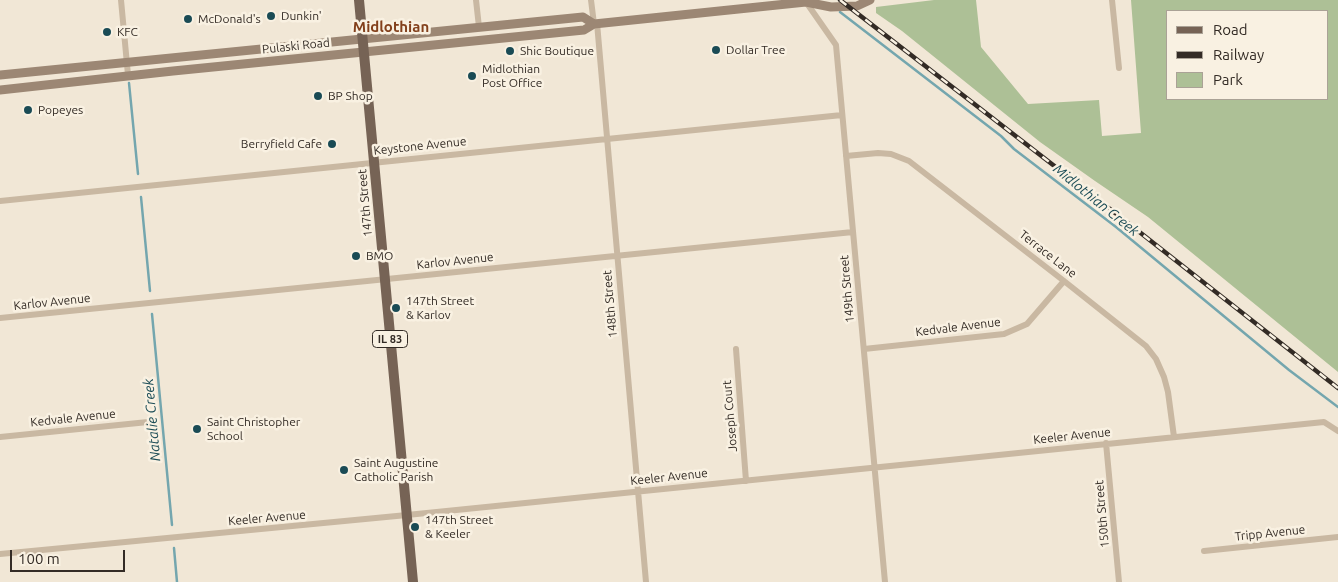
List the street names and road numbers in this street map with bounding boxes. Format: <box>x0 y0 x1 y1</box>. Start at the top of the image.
street label: Pulaski Road <box>261 35 331 57</box>
street label: Keystone Avenue <box>373 134 467 158</box>
street label: 147th Street <box>355 168 375 238</box>
street label: Terrace Lane <box>1017 227 1079 281</box>
street label: Karlov Avenue <box>416 250 494 272</box>
street label: 149th Street <box>837 254 857 324</box>
street label: 148th Street <box>600 269 620 339</box>
street label: Karlov Avenue <box>13 291 91 313</box>
street label: Kedvale Avenue <box>915 315 1001 339</box>
road number: IL 83 <box>372 330 408 348</box>
street label: Joseph Court <box>720 380 740 452</box>
street label: Kedvale Avenue <box>30 406 116 430</box>
street label: Keeler Avenue <box>1033 425 1111 447</box>
street label: Keeler Avenue <box>630 466 708 488</box>
street label: 150th Street <box>1092 479 1112 549</box>
street label: Keeler Avenue <box>228 507 306 529</box>
street label: Tripp Avenue <box>1234 522 1306 544</box>

